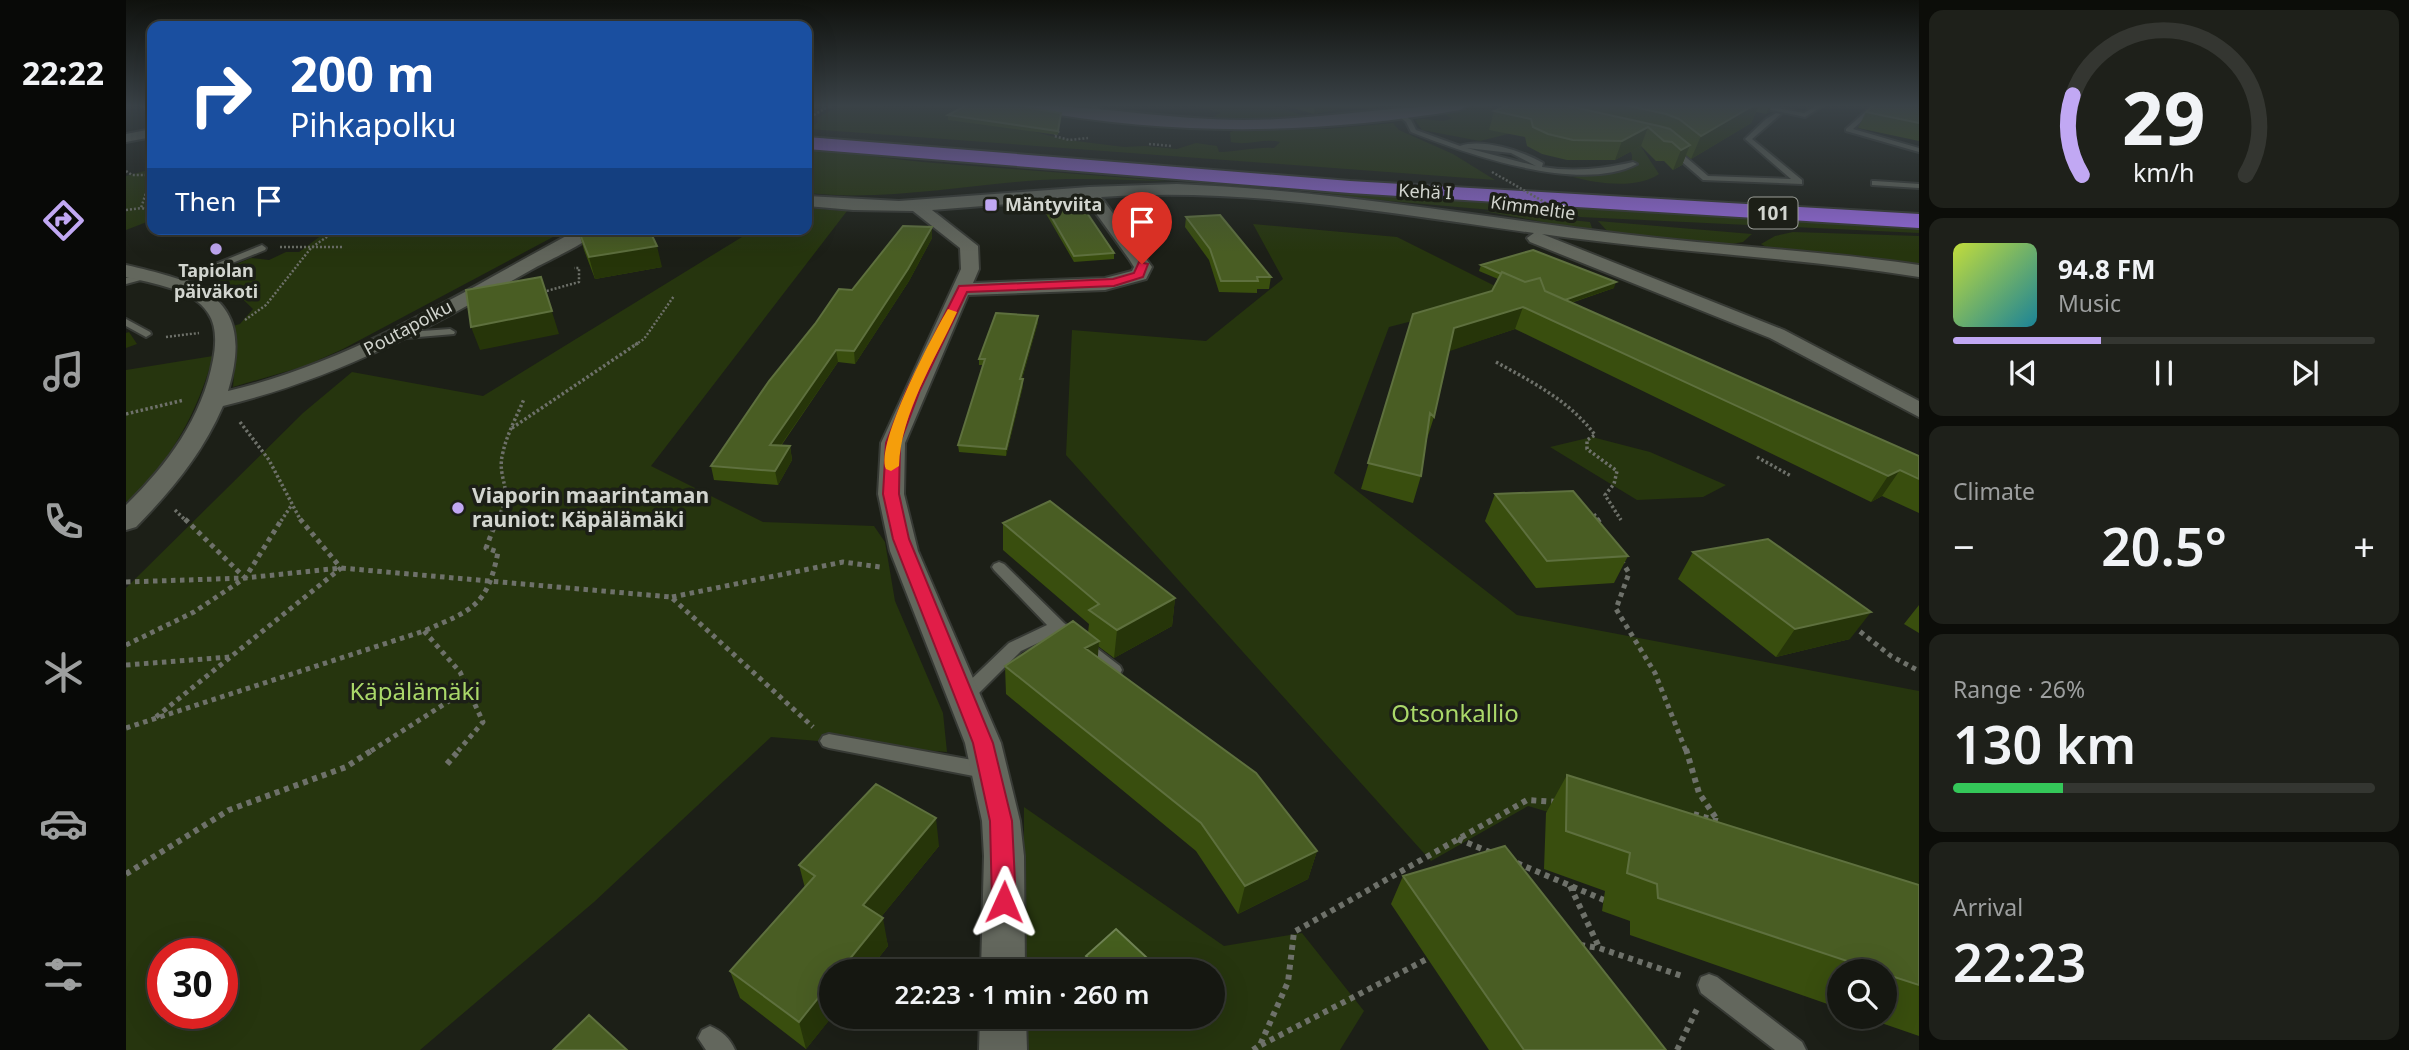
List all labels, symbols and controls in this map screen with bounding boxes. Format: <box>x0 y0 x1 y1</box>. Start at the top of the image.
text: 200 m <box>290 40 435 106</box>
icon: right <box>175 49 266 140</box>
text: 22:22 <box>22 51 104 94</box>
text: 29 <box>2122 67 2206 166</box>
text: Pihkapolku <box>290 103 457 146</box>
text: km/h <box>2133 155 2195 189</box>
street label: Kehä I <box>1398 178 1452 204</box>
icon: arrive <box>250 182 288 220</box>
text: Then <box>175 183 236 219</box>
street label: Kimmeltie <box>1489 189 1577 225</box>
place label: Mäntyviita <box>1005 192 1102 216</box>
pin <box>1112 192 1172 264</box>
icon: directions <box>39 196 88 245</box>
marker: Mäntyviita <box>983 197 999 213</box>
road number: 101 <box>1748 197 1798 228</box>
icon: arrive <box>1123 203 1161 241</box>
marker: Tapiolan päiväkoti <box>208 241 224 257</box>
text: 94.8 FM <box>2058 251 2155 287</box>
place label: Tapiolan päiväkoti <box>174 258 258 303</box>
text: Music <box>2058 287 2121 319</box>
street label: Poutapolku <box>359 294 456 360</box>
icon: music <box>39 347 88 396</box>
icon: previous <box>2004 354 2042 392</box>
icon: pause <box>2145 354 2183 392</box>
icon: next <box>2286 354 2324 392</box>
text: Climate <box>1953 475 2035 507</box>
place label: Viaporin maarintaman rauniot: Käpälämäki <box>472 481 709 533</box>
icon: phone <box>39 497 88 546</box>
marker: Viaporin maarintaman rauniot: Käpälämäki <box>450 500 466 516</box>
text: 20.5° <box>2101 510 2227 581</box>
text: − <box>1953 520 1975 572</box>
text: + <box>2353 520 2375 572</box>
icon: climate <box>39 648 88 697</box>
text: Range · 26% <box>1953 673 2085 705</box>
park label: Käpälämäki <box>349 674 481 707</box>
park label: Otsonkallio <box>1391 696 1519 729</box>
text: 130 km <box>1953 708 2136 779</box>
icon: car <box>39 799 88 848</box>
position arrow <box>967 865 1041 939</box>
text: Arrival <box>1953 891 2023 923</box>
text: 22:23 <box>1953 926 2086 997</box>
speed limit sign: 30 <box>147 938 238 1029</box>
icon: filters <box>39 950 88 999</box>
map controls <box>1827 959 1897 1029</box>
button: search <box>1827 959 1897 1029</box>
text: 22:23 · 1 min · 260 m <box>895 976 1149 1012</box>

